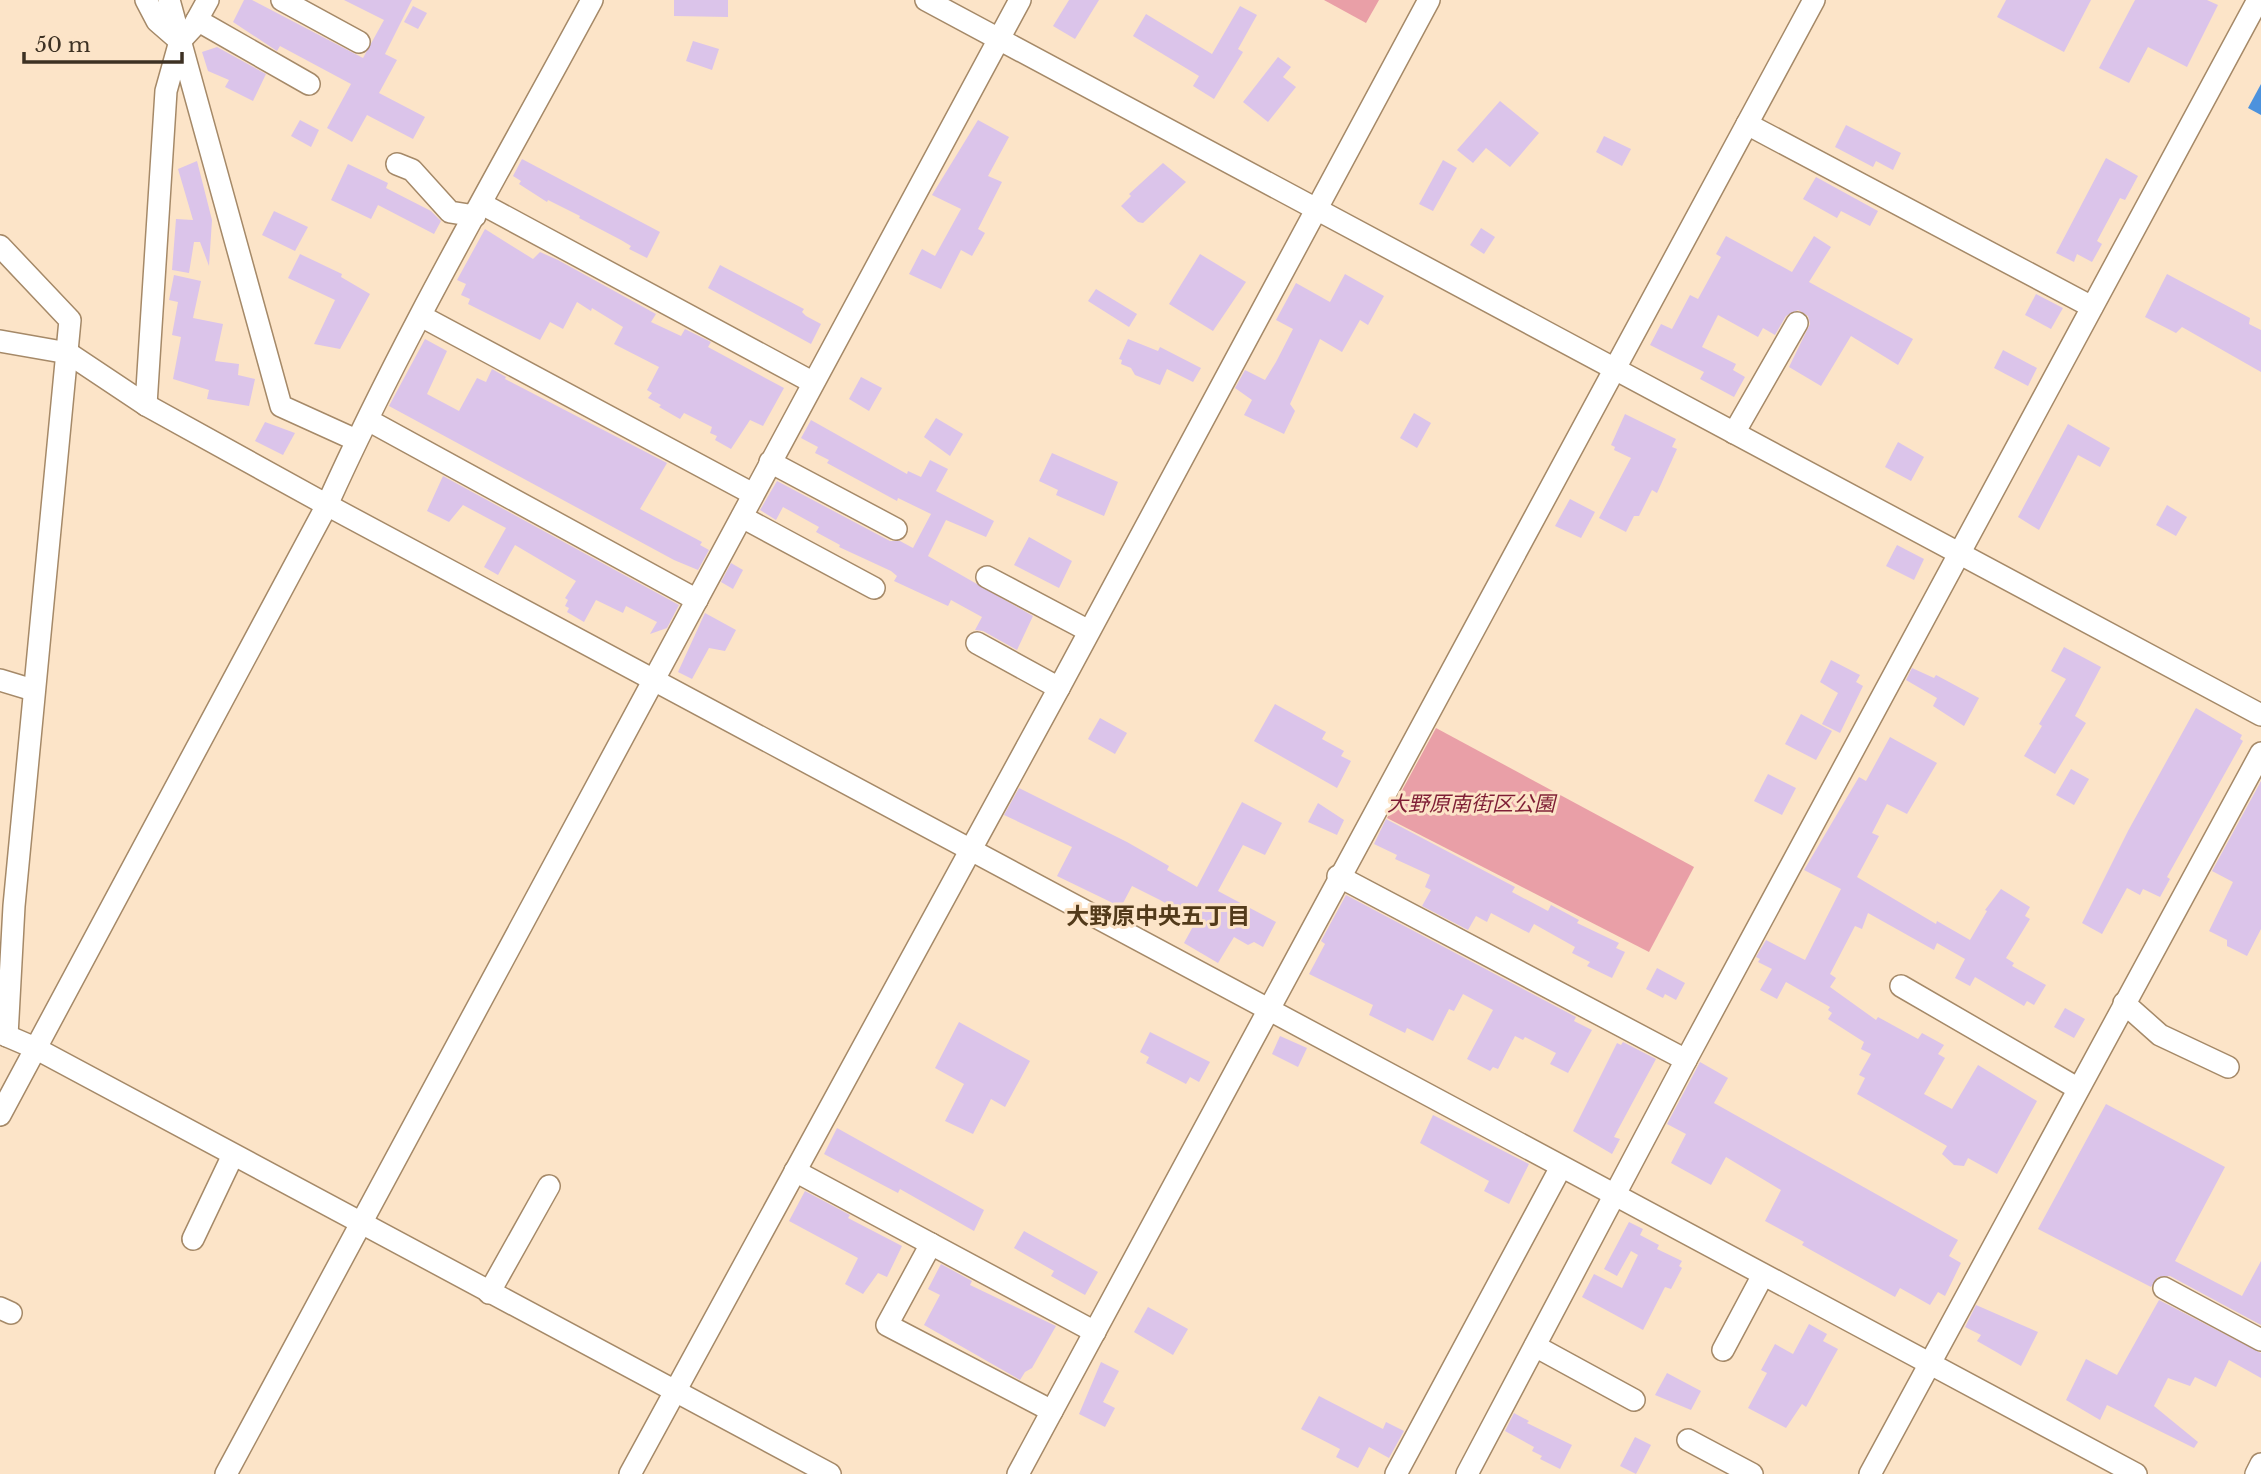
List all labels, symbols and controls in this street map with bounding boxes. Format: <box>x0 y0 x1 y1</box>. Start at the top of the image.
scale bar <box>24 21 182 65</box>
text: 50 m <box>35 32 91 58</box>
park label: 大野原南街区公園 <box>1387 791 1558 817</box>
district label: 大野原中央五丁目 <box>1066 902 1250 930</box>

